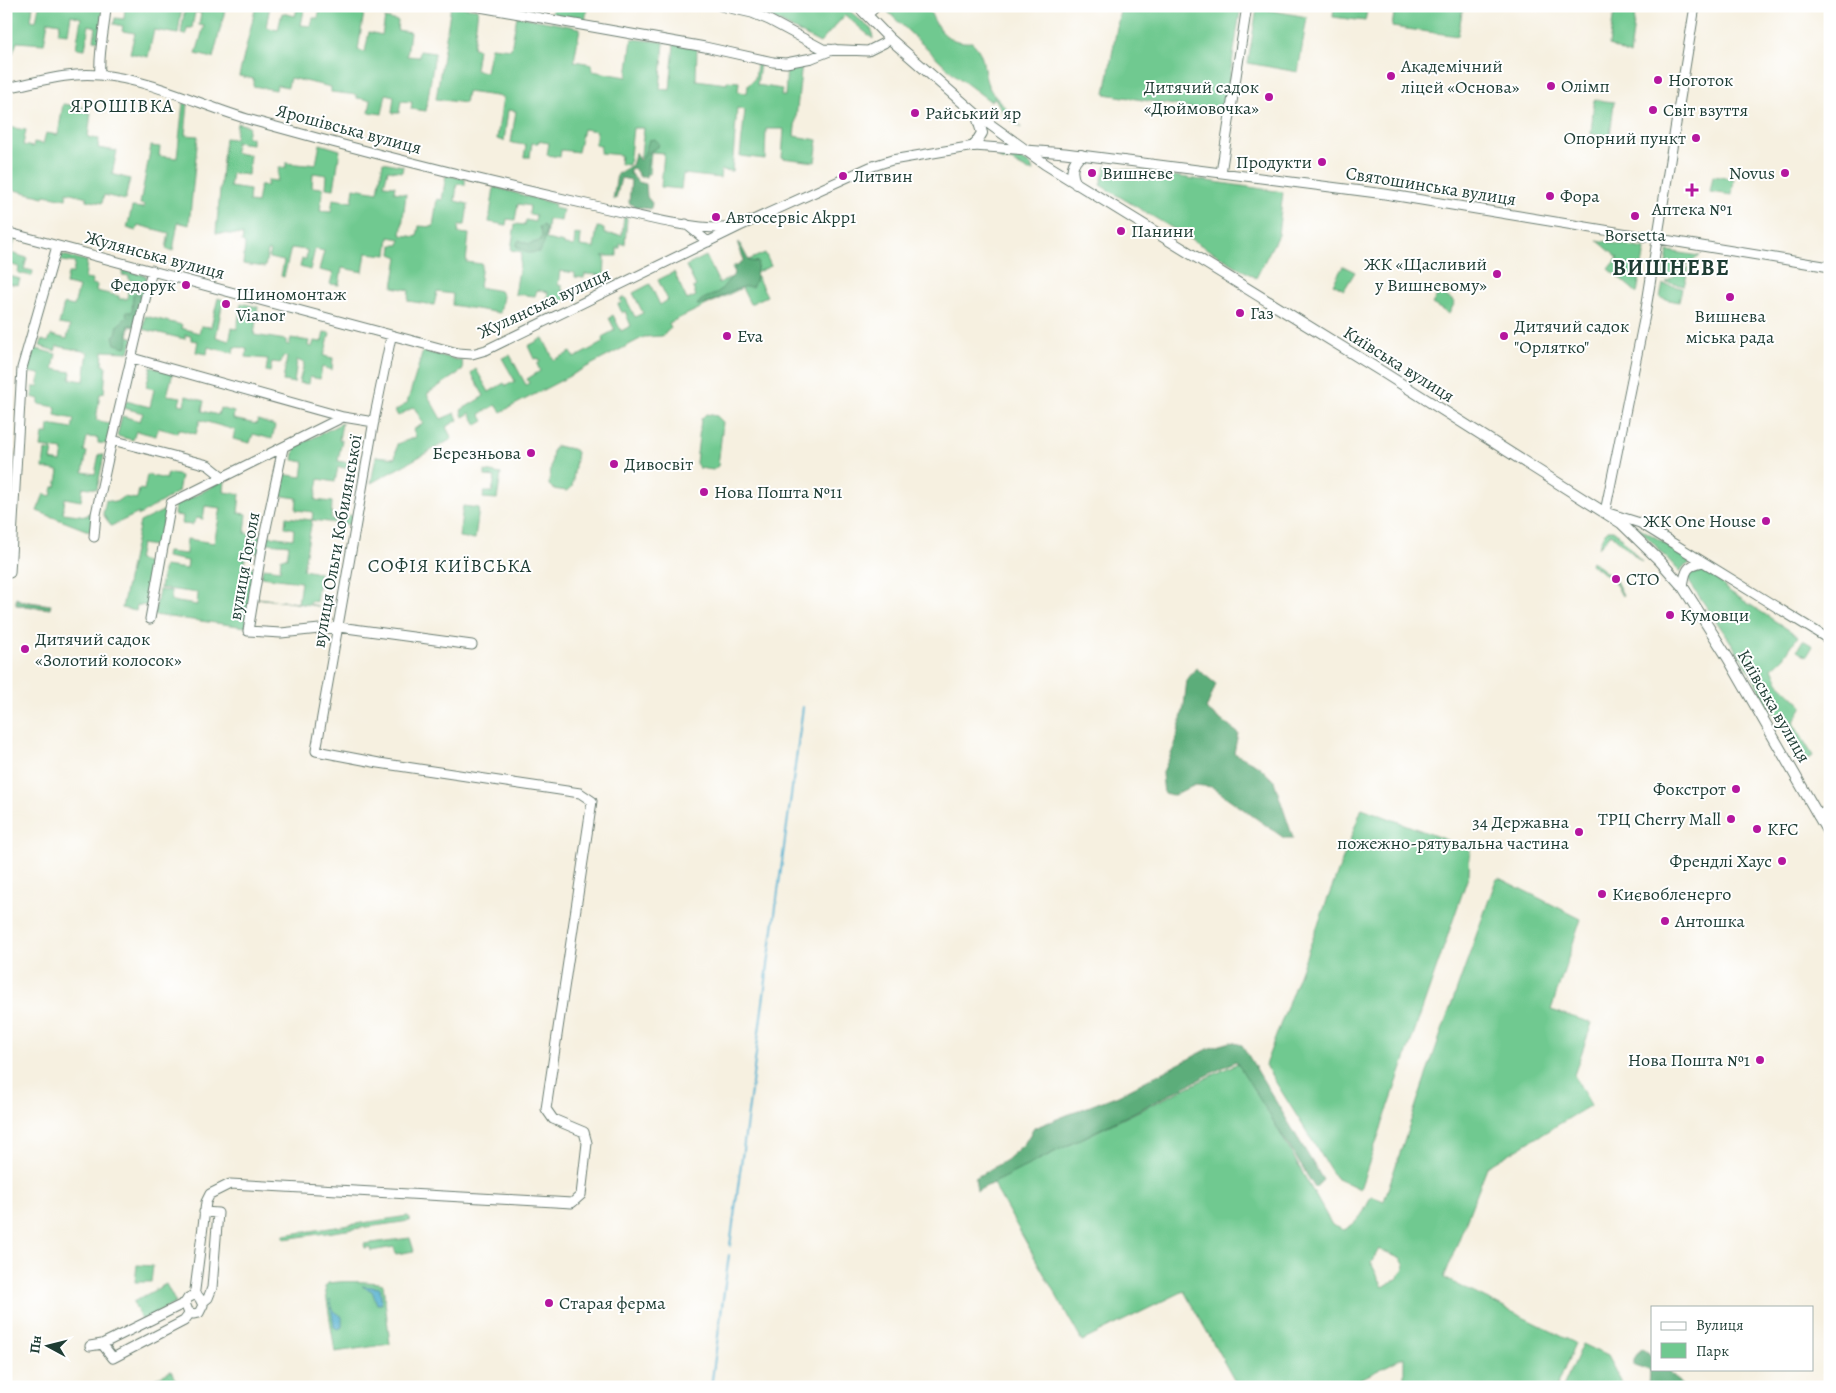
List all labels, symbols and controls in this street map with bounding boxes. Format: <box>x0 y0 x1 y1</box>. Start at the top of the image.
place label: Академічний ліцей «Основа» <box>1400 54 1520 99</box>
place label: Ноготок <box>1668 68 1733 92</box>
marker: Академічний ліцей «Основа» <box>1385 70 1397 82</box>
place label: Олімп <box>1561 74 1610 98</box>
marker: Ноготок <box>1652 74 1664 86</box>
place label: Дитячий садок «Дюймовочка» <box>1144 75 1259 120</box>
marker: Олімп <box>1545 80 1557 92</box>
marker: Дитячий садок «Дюймовочка» <box>1263 91 1275 103</box>
district label: ЯРОШІВКА <box>70 93 174 119</box>
street label: Ярошівська вулиця <box>274 98 424 160</box>
place label: Світ взуття <box>1663 98 1748 122</box>
place label: Райський яр <box>925 101 1021 125</box>
marker: Світ взуття <box>1647 104 1659 116</box>
marker: Райський яр <box>909 107 921 119</box>
place label: Опорний пункт <box>1563 126 1686 150</box>
marker: Опорний пункт <box>1690 132 1702 144</box>
place label: Продукти <box>1236 150 1312 174</box>
marker: Продукти <box>1316 156 1328 168</box>
place label: Вишневе <box>1102 161 1173 185</box>
street label: Святошинська вулиця <box>1344 161 1518 211</box>
place label: Novus <box>1729 161 1775 185</box>
place label: Литвин <box>853 164 913 188</box>
marker: Вишневе <box>1086 167 1098 179</box>
marker: Novus <box>1779 167 1791 179</box>
marker: Литвин <box>837 170 849 182</box>
place label: Фора <box>1560 184 1600 208</box>
marker: Аптека №1 <box>1686 184 1698 196</box>
marker: Фора <box>1544 190 1556 202</box>
place label: Аптека №1 <box>1651 197 1732 221</box>
place label: Автосервіс Akpp1 <box>725 205 856 229</box>
marker: Borsetta <box>1629 210 1641 222</box>
marker: Автосервіс Akpp1 <box>710 211 722 223</box>
place label: Панини <box>1131 219 1194 243</box>
place label: Borsetta <box>1604 223 1667 247</box>
street label: Жулянська вулиця <box>83 225 227 285</box>
marker: Панини <box>1115 225 1127 237</box>
place label: ЖК «Щасливий у Вишневому» <box>1364 252 1487 297</box>
district label: ВИШНЕВЕ <box>1612 253 1730 283</box>
street label: Жулянська вулиця <box>474 262 614 344</box>
marker: ЖК «Щасливий у Вишневому» <box>1491 268 1503 280</box>
place label: Федорук <box>110 273 176 297</box>
marker: Федорук <box>180 279 192 291</box>
place label: Шиномонтаж Vianor <box>235 282 347 327</box>
marker: Вишнева міська рада <box>1724 291 1736 303</box>
marker: Шиномонтаж Vianor <box>220 298 232 310</box>
place label: Газ <box>1250 301 1274 325</box>
place label: Вишнева міська рада <box>1686 304 1775 349</box>
marker: Газ <box>1234 307 1246 319</box>
place label: Дитячий садок "Орлятко" <box>1514 314 1629 359</box>
street label: Київська вулиця <box>1339 320 1459 408</box>
place label: Eva <box>737 324 764 348</box>
marker: Eva <box>721 330 733 342</box>
marker: Дитячий садок "Орлятко" <box>1498 330 1510 342</box>
street label: вулиця Ольги Кобилянської <box>306 432 368 650</box>
place label: Березньова <box>432 441 522 465</box>
marker: Березньова <box>525 447 537 459</box>
place label: Дивосвіт <box>624 452 693 476</box>
marker: Дивосвіт <box>608 458 620 470</box>
place label: Нова Пошта №11 <box>714 480 842 504</box>
marker: Нова Пошта №11 <box>698 486 710 498</box>
place label: ЖК One House <box>1643 509 1756 533</box>
street label: вулиця Гоголя <box>223 510 265 622</box>
marker: ЖК One House <box>1760 515 1772 527</box>
district label: СОФІЯ КИЇВСЬКА <box>368 553 532 579</box>
place label: СТО <box>1626 567 1659 591</box>
marker: СТО <box>1610 573 1622 585</box>
place label: Кумовци <box>1680 603 1749 627</box>
marker: Кумовци <box>1664 609 1676 621</box>
place label: Дитячий садок «Золотий колосок» <box>35 627 182 672</box>
marker: Дитячий садок «Золотий колосок» <box>19 643 31 655</box>
street label: Київська вулиця <box>1732 645 1816 767</box>
place label: Фокстрот <box>1653 777 1726 801</box>
marker: Фокстрот <box>1730 783 1742 795</box>
place label: ТРЦ Cherry Mall <box>1598 807 1722 831</box>
place label: 34 Державна пожежно-рятувальна частина <box>1337 810 1570 855</box>
marker: ТРЦ Cherry Mall <box>1725 813 1737 825</box>
place label: KFC <box>1767 817 1799 841</box>
marker: KFC <box>1751 823 1763 835</box>
marker: 34 Державна пожежно-рятувальна частина <box>1573 826 1585 838</box>
place label: Френдлі Хаус <box>1670 849 1772 873</box>
marker: Френдлі Хаус <box>1776 855 1788 867</box>
place label: Києвобленерго <box>1612 882 1731 906</box>
marker: Києвобленерго <box>1596 888 1608 900</box>
place label: Антошка <box>1674 909 1745 933</box>
marker: Антошка <box>1659 915 1671 927</box>
place label: Нова Пошта №1 <box>1628 1048 1750 1072</box>
marker: Нова Пошта №1 <box>1754 1054 1766 1066</box>
place label: Старая ферма <box>559 1291 666 1315</box>
marker: Старая ферма <box>543 1297 555 1309</box>
legend <box>1651 1306 1814 1370</box>
text: Вулиця <box>1696 1315 1743 1335</box>
north arrow <box>22 1320 72 1370</box>
text: Пн <box>25 1334 46 1355</box>
text: Парк <box>1696 1341 1729 1361</box>

